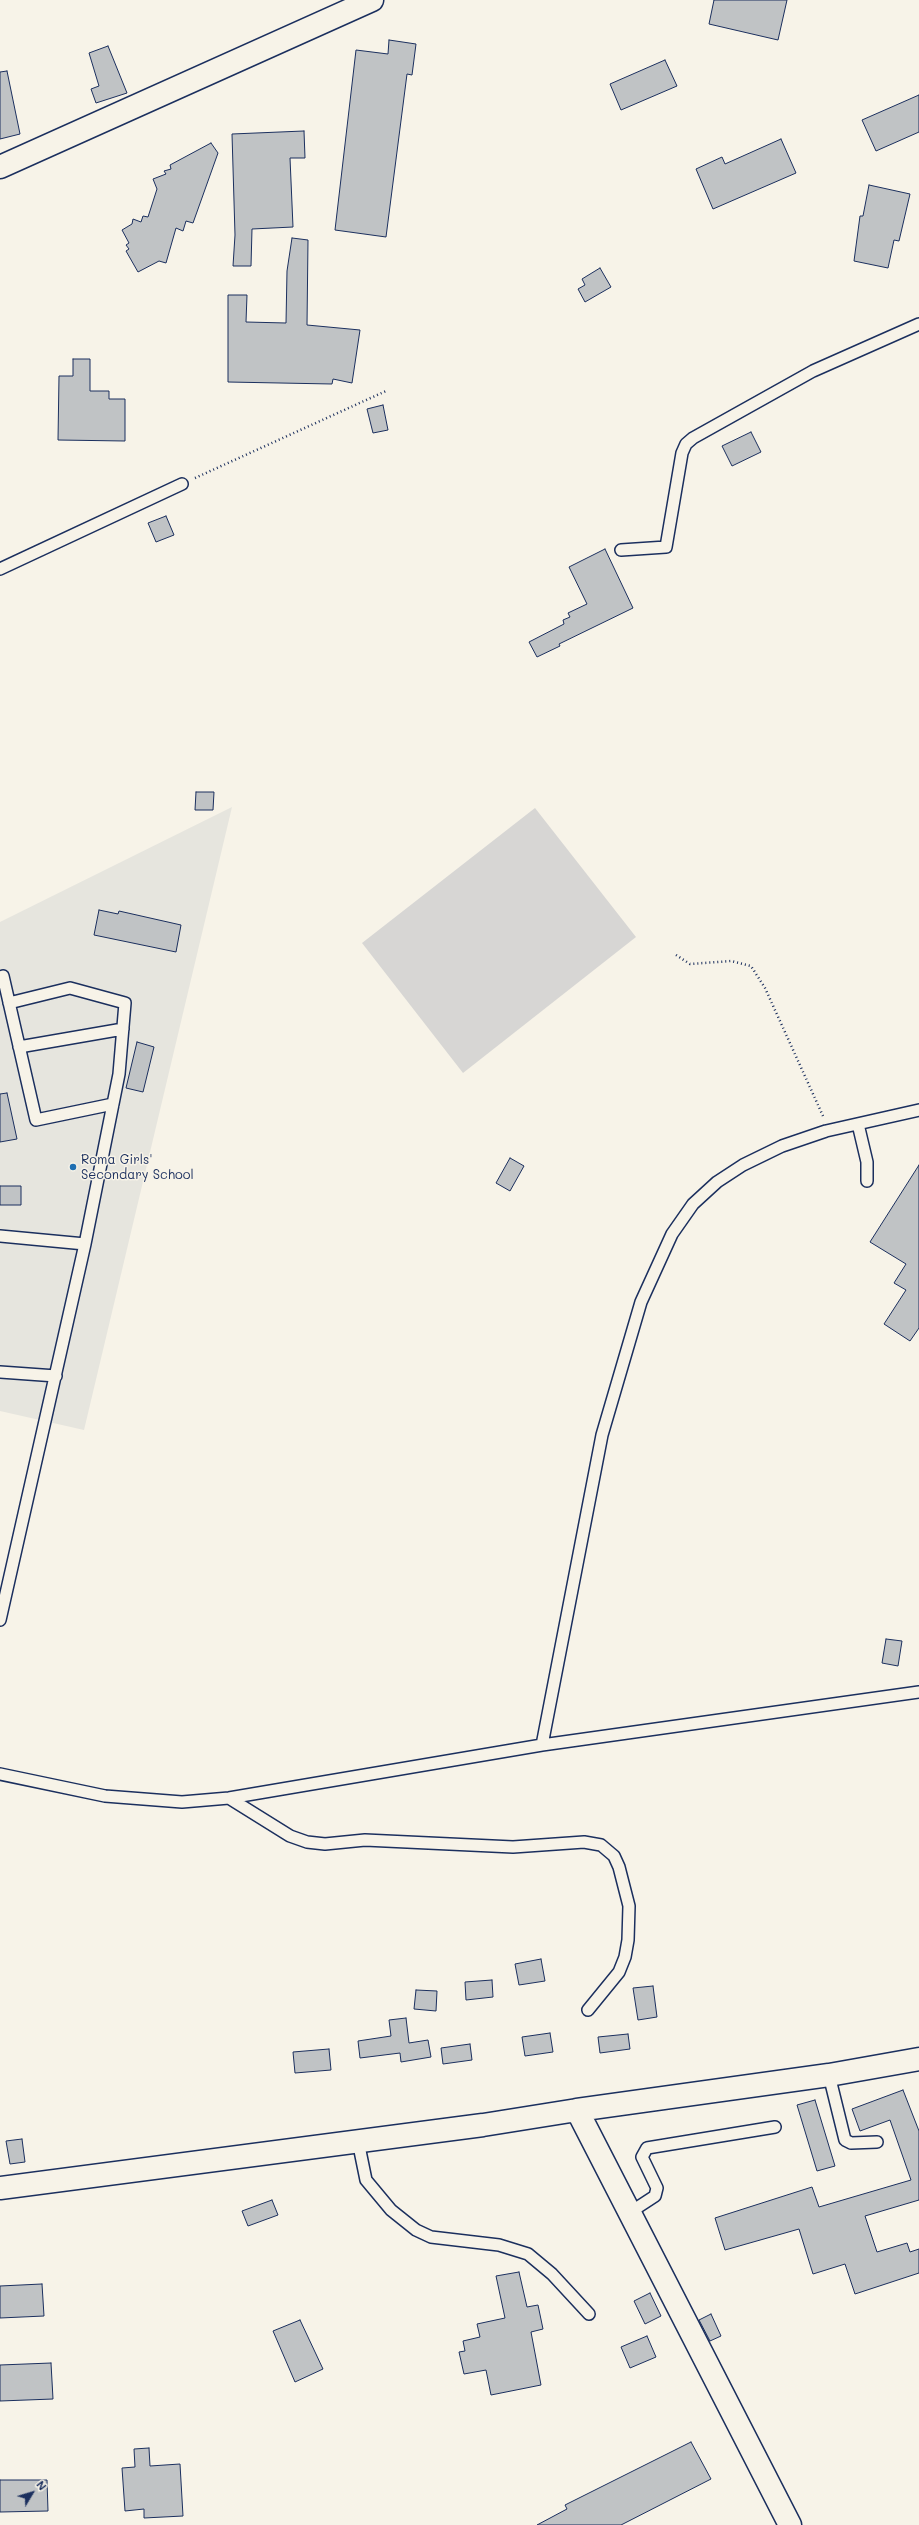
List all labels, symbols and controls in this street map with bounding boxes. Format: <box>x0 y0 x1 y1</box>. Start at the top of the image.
place label: Roma Girls' Secondary School <box>81 1152 194 1183</box>
marker: Roma Girls' Secondary School <box>68 1162 78 1172</box>
north arrow <box>12 2473 52 2513</box>
text: N <box>33 2477 50 2493</box>

